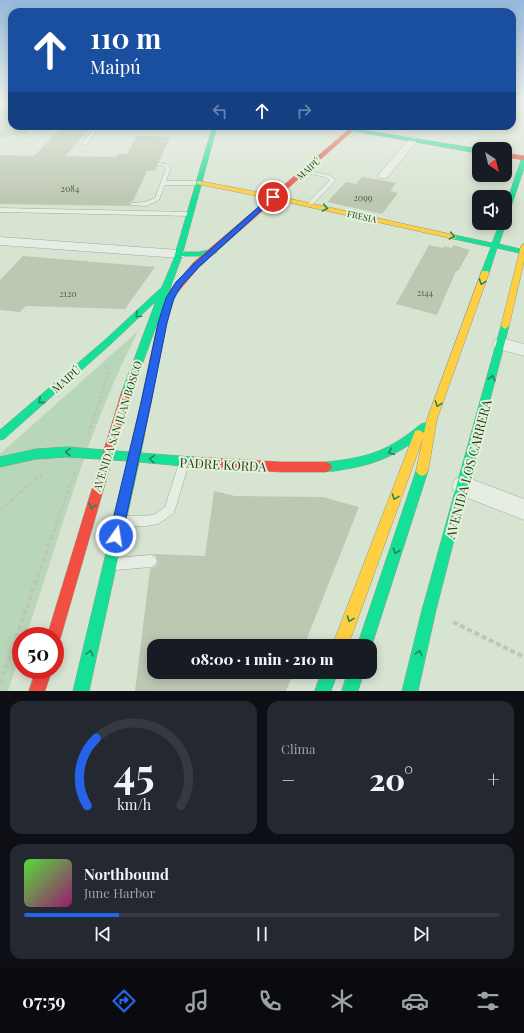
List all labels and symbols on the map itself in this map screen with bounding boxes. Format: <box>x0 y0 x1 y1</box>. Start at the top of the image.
north arrow <box>472 142 512 182</box>
street label: MAIPÚ <box>294 154 322 182</box>
pin <box>256 180 290 214</box>
house number: 2084 <box>61 182 80 194</box>
house number: 2099 <box>354 191 373 203</box>
one-way arrow <box>322 204 328 212</box>
street label: FRESIA <box>346 207 378 225</box>
one-way arrow <box>449 231 455 239</box>
one-way arrow <box>478 278 486 285</box>
house number: 2144 <box>417 286 434 298</box>
house number: 2120 <box>59 287 77 299</box>
one-way arrow <box>135 310 143 317</box>
street label: AVENIDA SAN JUAN BOSCO <box>88 359 145 494</box>
street label: MAIPÚ <box>48 362 84 396</box>
one-way arrow <box>487 375 496 382</box>
one-way arrow <box>38 396 45 403</box>
street label: AVENIDA LOS CARRERA <box>441 397 495 542</box>
one-way arrow <box>434 400 442 407</box>
one-way arrow <box>388 447 396 455</box>
one-way arrow <box>65 448 71 456</box>
street label: PADRE KORDA <box>179 453 268 475</box>
one-way arrow <box>149 455 155 464</box>
one-way arrow <box>392 494 400 501</box>
one-way arrow <box>88 502 97 509</box>
position arrow <box>95 515 137 557</box>
one-way arrow <box>393 547 401 554</box>
one-way arrow <box>346 615 354 622</box>
speed limit sign: 50 <box>12 627 64 679</box>
one-way arrow <box>85 650 93 656</box>
one-way arrow <box>414 650 423 657</box>

